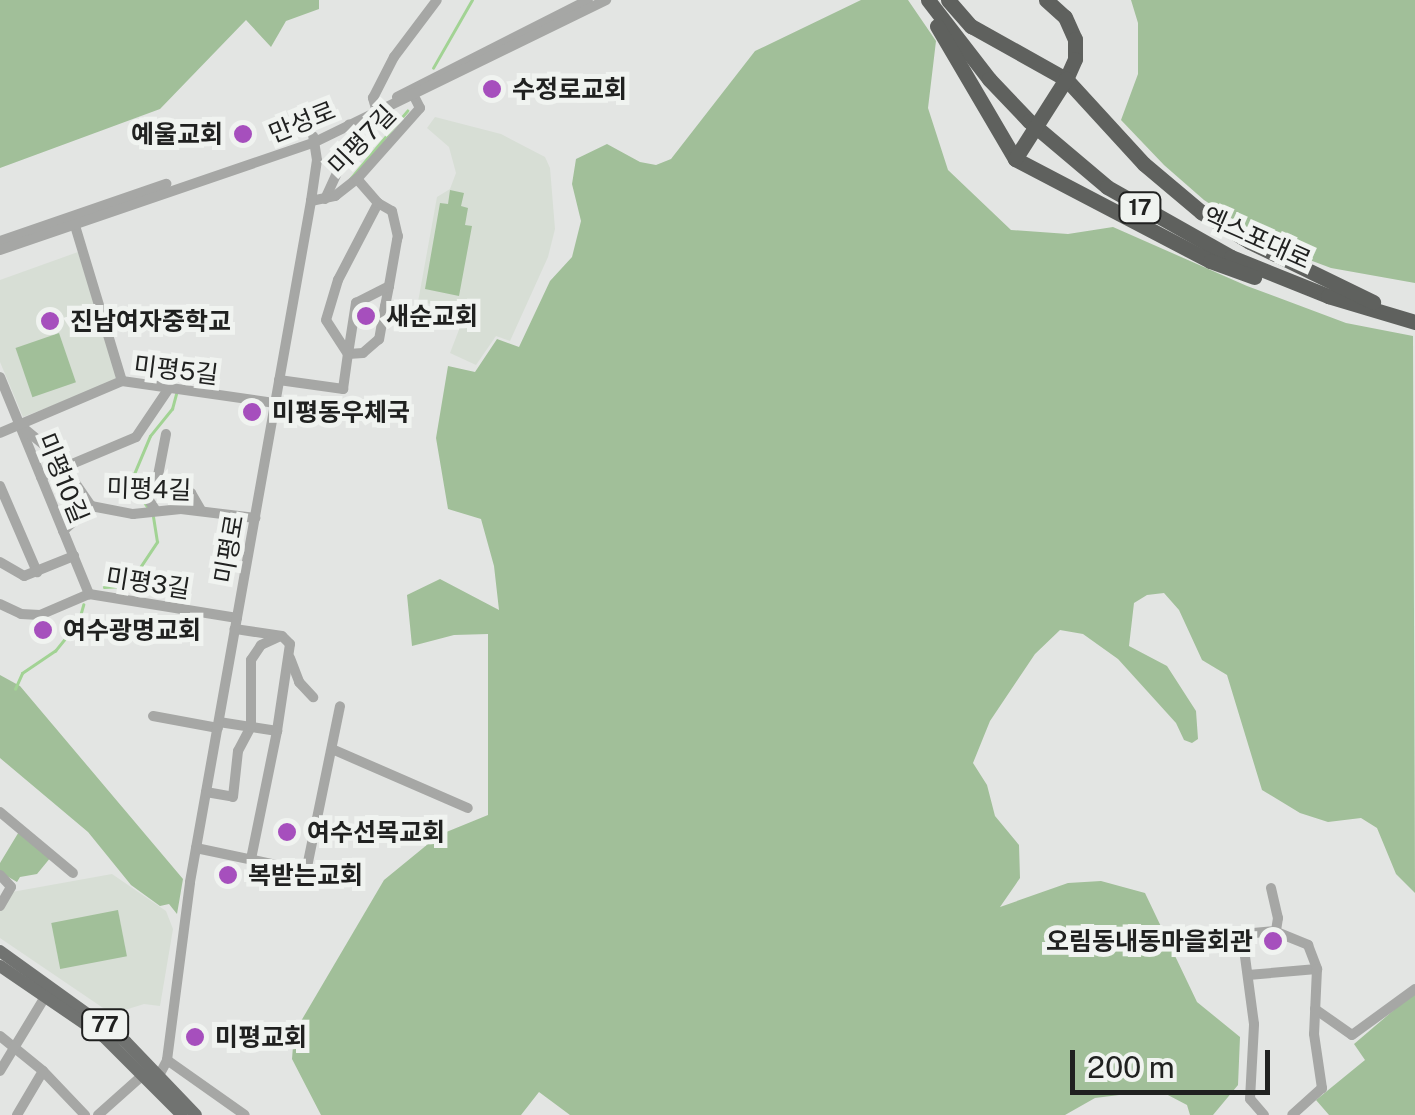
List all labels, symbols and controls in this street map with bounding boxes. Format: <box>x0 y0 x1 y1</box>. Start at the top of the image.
place label: 수정로교회 <box>512 74 627 104</box>
marker: 수정로교회 <box>481 78 503 100</box>
street label: 만성로 <box>264 95 340 149</box>
street label: 미평7길 <box>322 99 402 181</box>
place label: 예울교회 <box>131 119 223 149</box>
marker: 예울교회 <box>232 123 254 145</box>
road number: 17 <box>1118 191 1162 225</box>
street label: 엑스포대로 <box>1198 201 1316 275</box>
place label: 새순교회 <box>386 301 478 331</box>
marker: 새순교회 <box>355 305 377 327</box>
place label: 진남여자중학교 <box>70 306 231 336</box>
marker: 진남여자중학교 <box>39 310 61 332</box>
street label: 미평5길 <box>132 350 220 390</box>
place label: 미평동우체국 <box>272 397 410 427</box>
marker: 미평동우체국 <box>241 401 263 423</box>
street label: 미평10길 <box>31 429 95 527</box>
street label: 미평4길 <box>106 473 192 505</box>
street label: 미평로 <box>208 512 250 586</box>
street label: 미평3길 <box>104 562 192 604</box>
place label: 여수광명교회 <box>63 615 201 645</box>
marker: 여수광명교회 <box>32 619 54 641</box>
place label: 여수선목교회 <box>307 817 445 847</box>
marker: 여수선목교회 <box>276 821 298 843</box>
place label: 복받는교회 <box>248 860 363 890</box>
marker: 복받는교회 <box>217 864 239 886</box>
place label: 오림동내동마을회관 <box>1046 926 1253 956</box>
marker: 오림동내동마을회관 <box>1262 930 1284 952</box>
road number: 77 <box>80 1008 130 1042</box>
place label: 미평교회 <box>215 1022 307 1052</box>
marker: 미평교회 <box>184 1026 206 1048</box>
scale bar <box>1075 1030 1275 1092</box>
text: 200 m <box>1087 1049 1175 1085</box>

